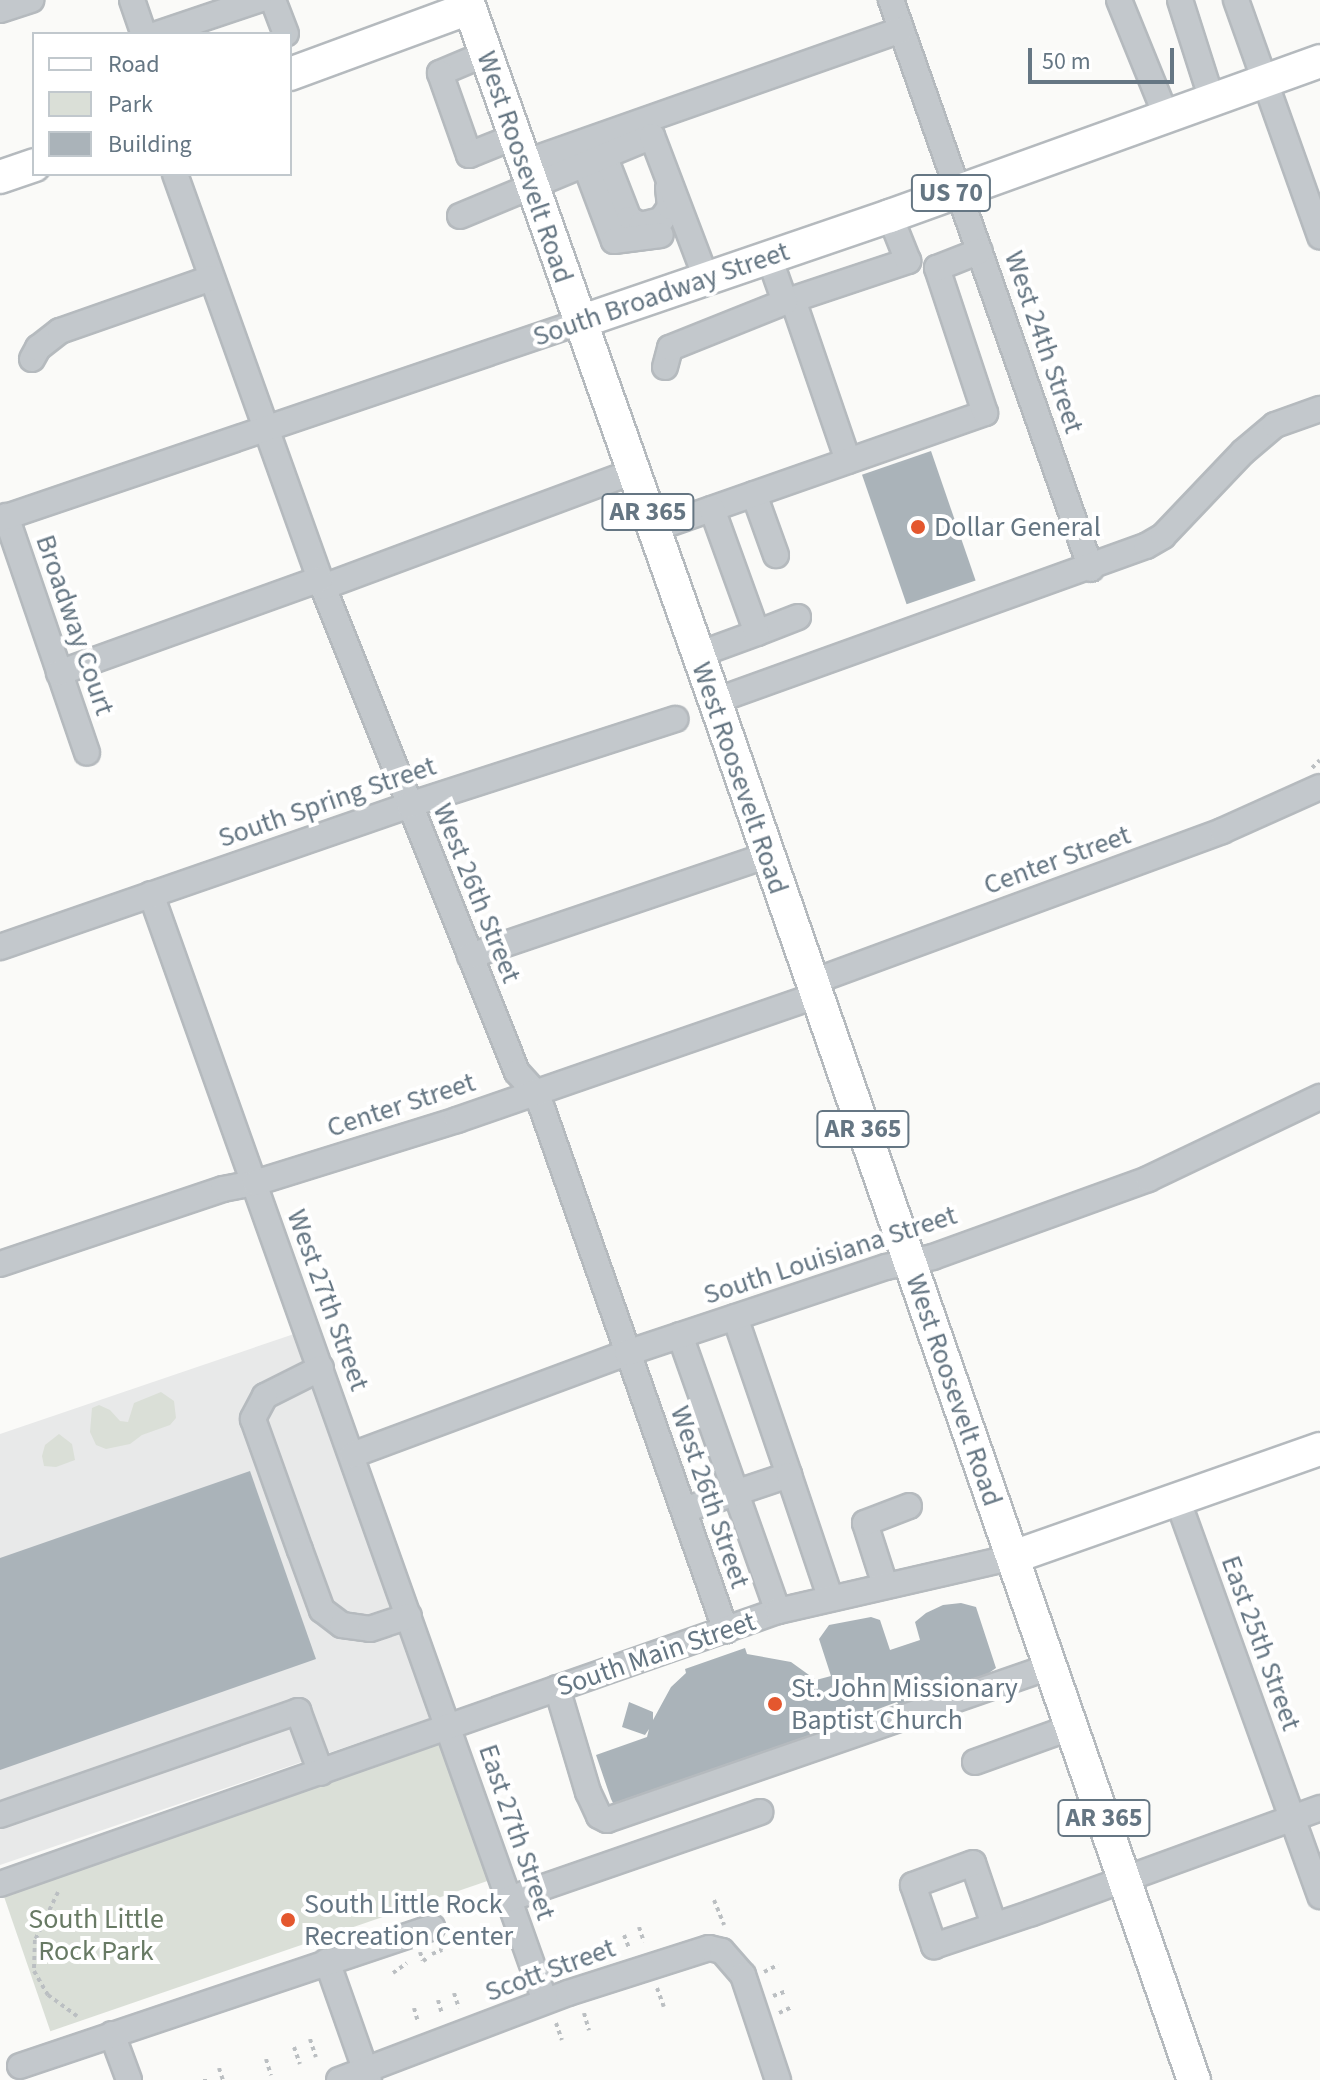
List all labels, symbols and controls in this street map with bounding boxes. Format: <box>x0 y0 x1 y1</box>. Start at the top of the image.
legend <box>32 32 292 176</box>
scale bar <box>1032 32 1178 82</box>
text: 50 m <box>1042 44 1091 79</box>
text: Road <box>108 47 160 82</box>
street label: West Roosevelt Road <box>470 47 580 287</box>
text: Park <box>108 87 153 122</box>
text: Building <box>108 127 192 162</box>
road number: US 70 <box>909 171 993 215</box>
street label: South Broadway Street <box>528 234 794 354</box>
street label: West 24th Street <box>997 247 1091 437</box>
road number: AR 365 <box>600 490 696 534</box>
place label: Dollar General <box>934 510 1101 544</box>
marker: Dollar General <box>909 518 927 536</box>
street label: Broadway Court <box>28 530 122 720</box>
street label: West Roosevelt Road <box>685 658 795 898</box>
street label: South Spring Street <box>214 749 440 855</box>
street label: West 26th Street <box>426 798 528 988</box>
street label: Center Street <box>979 818 1135 902</box>
street label: Center Street <box>323 1065 479 1145</box>
road number: AR 365 <box>815 1107 911 1151</box>
street label: South Louisiana Street <box>699 1198 961 1312</box>
street label: West 27th Street <box>280 1205 376 1395</box>
street label: West Roosevelt Road <box>899 1270 1009 1510</box>
street label: West 26th Street <box>663 1402 757 1592</box>
street label: East 25th Street <box>1214 1551 1308 1735</box>
street label: South Main Street <box>552 1604 760 1704</box>
place label: St. John Missionary Baptist Church <box>791 1671 1018 1737</box>
marker: St. John Missionary Baptist Church <box>766 1695 784 1713</box>
street label: East 27th Street <box>471 1740 563 1924</box>
road number: AR 365 <box>1056 1796 1152 1840</box>
place label: South Little Rock Recreation Center <box>304 1887 513 1953</box>
park label: South Little Rock Park <box>28 1902 164 1968</box>
marker: South Little Rock Recreation Center <box>279 1911 297 1929</box>
street label: Scott Street <box>480 1931 620 2009</box>

